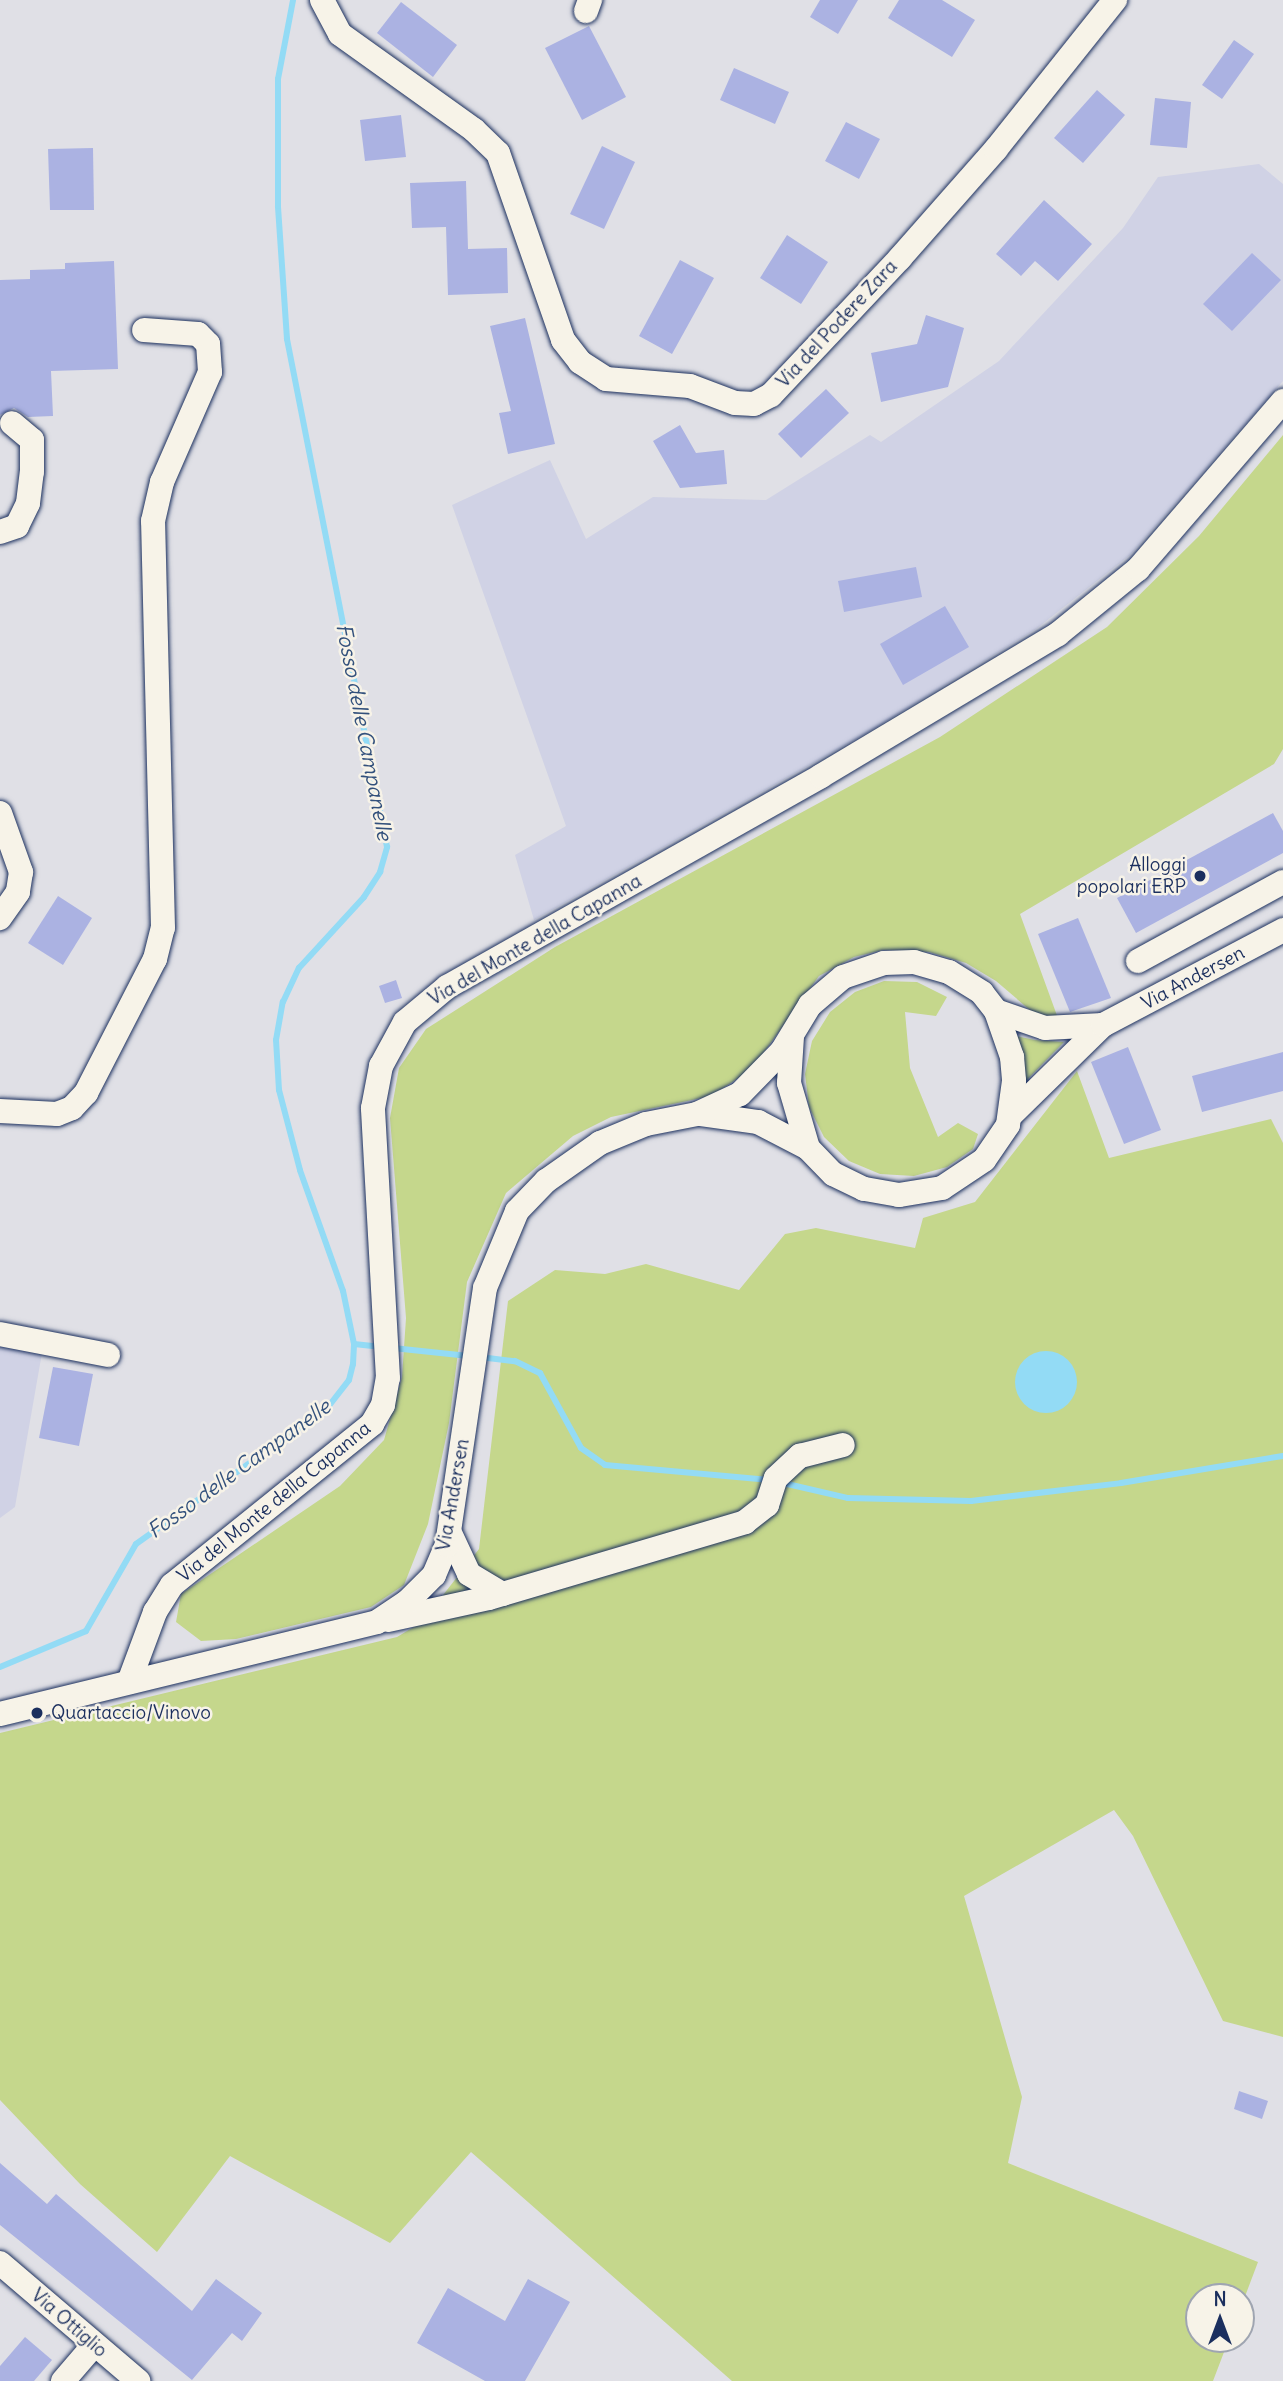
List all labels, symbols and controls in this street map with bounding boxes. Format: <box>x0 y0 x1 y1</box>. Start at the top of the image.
street label: Via del Podere Zara <box>772 255 902 393</box>
water label: Fosso delle Campanelle <box>331 622 397 842</box>
place label: Alloggi popolari ERP <box>1077 854 1186 898</box>
marker: Alloggi popolari ERP <box>1192 868 1208 884</box>
street label: Via del Monte della Capanna <box>424 870 646 1010</box>
street label: Via Andersen <box>1137 941 1249 1015</box>
water label: Fosso delle Campanelle <box>143 1394 335 1544</box>
street label: Via del Monte della Capanna <box>173 1417 375 1587</box>
street label: Via Andersen <box>432 1437 474 1553</box>
place label: Quartaccio/Vinovo <box>51 1702 211 1724</box>
marker: Quartaccio/Vinovo <box>29 1705 45 1721</box>
north arrow <box>1185 2283 1255 2353</box>
street label: Via Ottiglio <box>26 2284 112 2362</box>
text: N <box>1213 2287 1227 2311</box>

